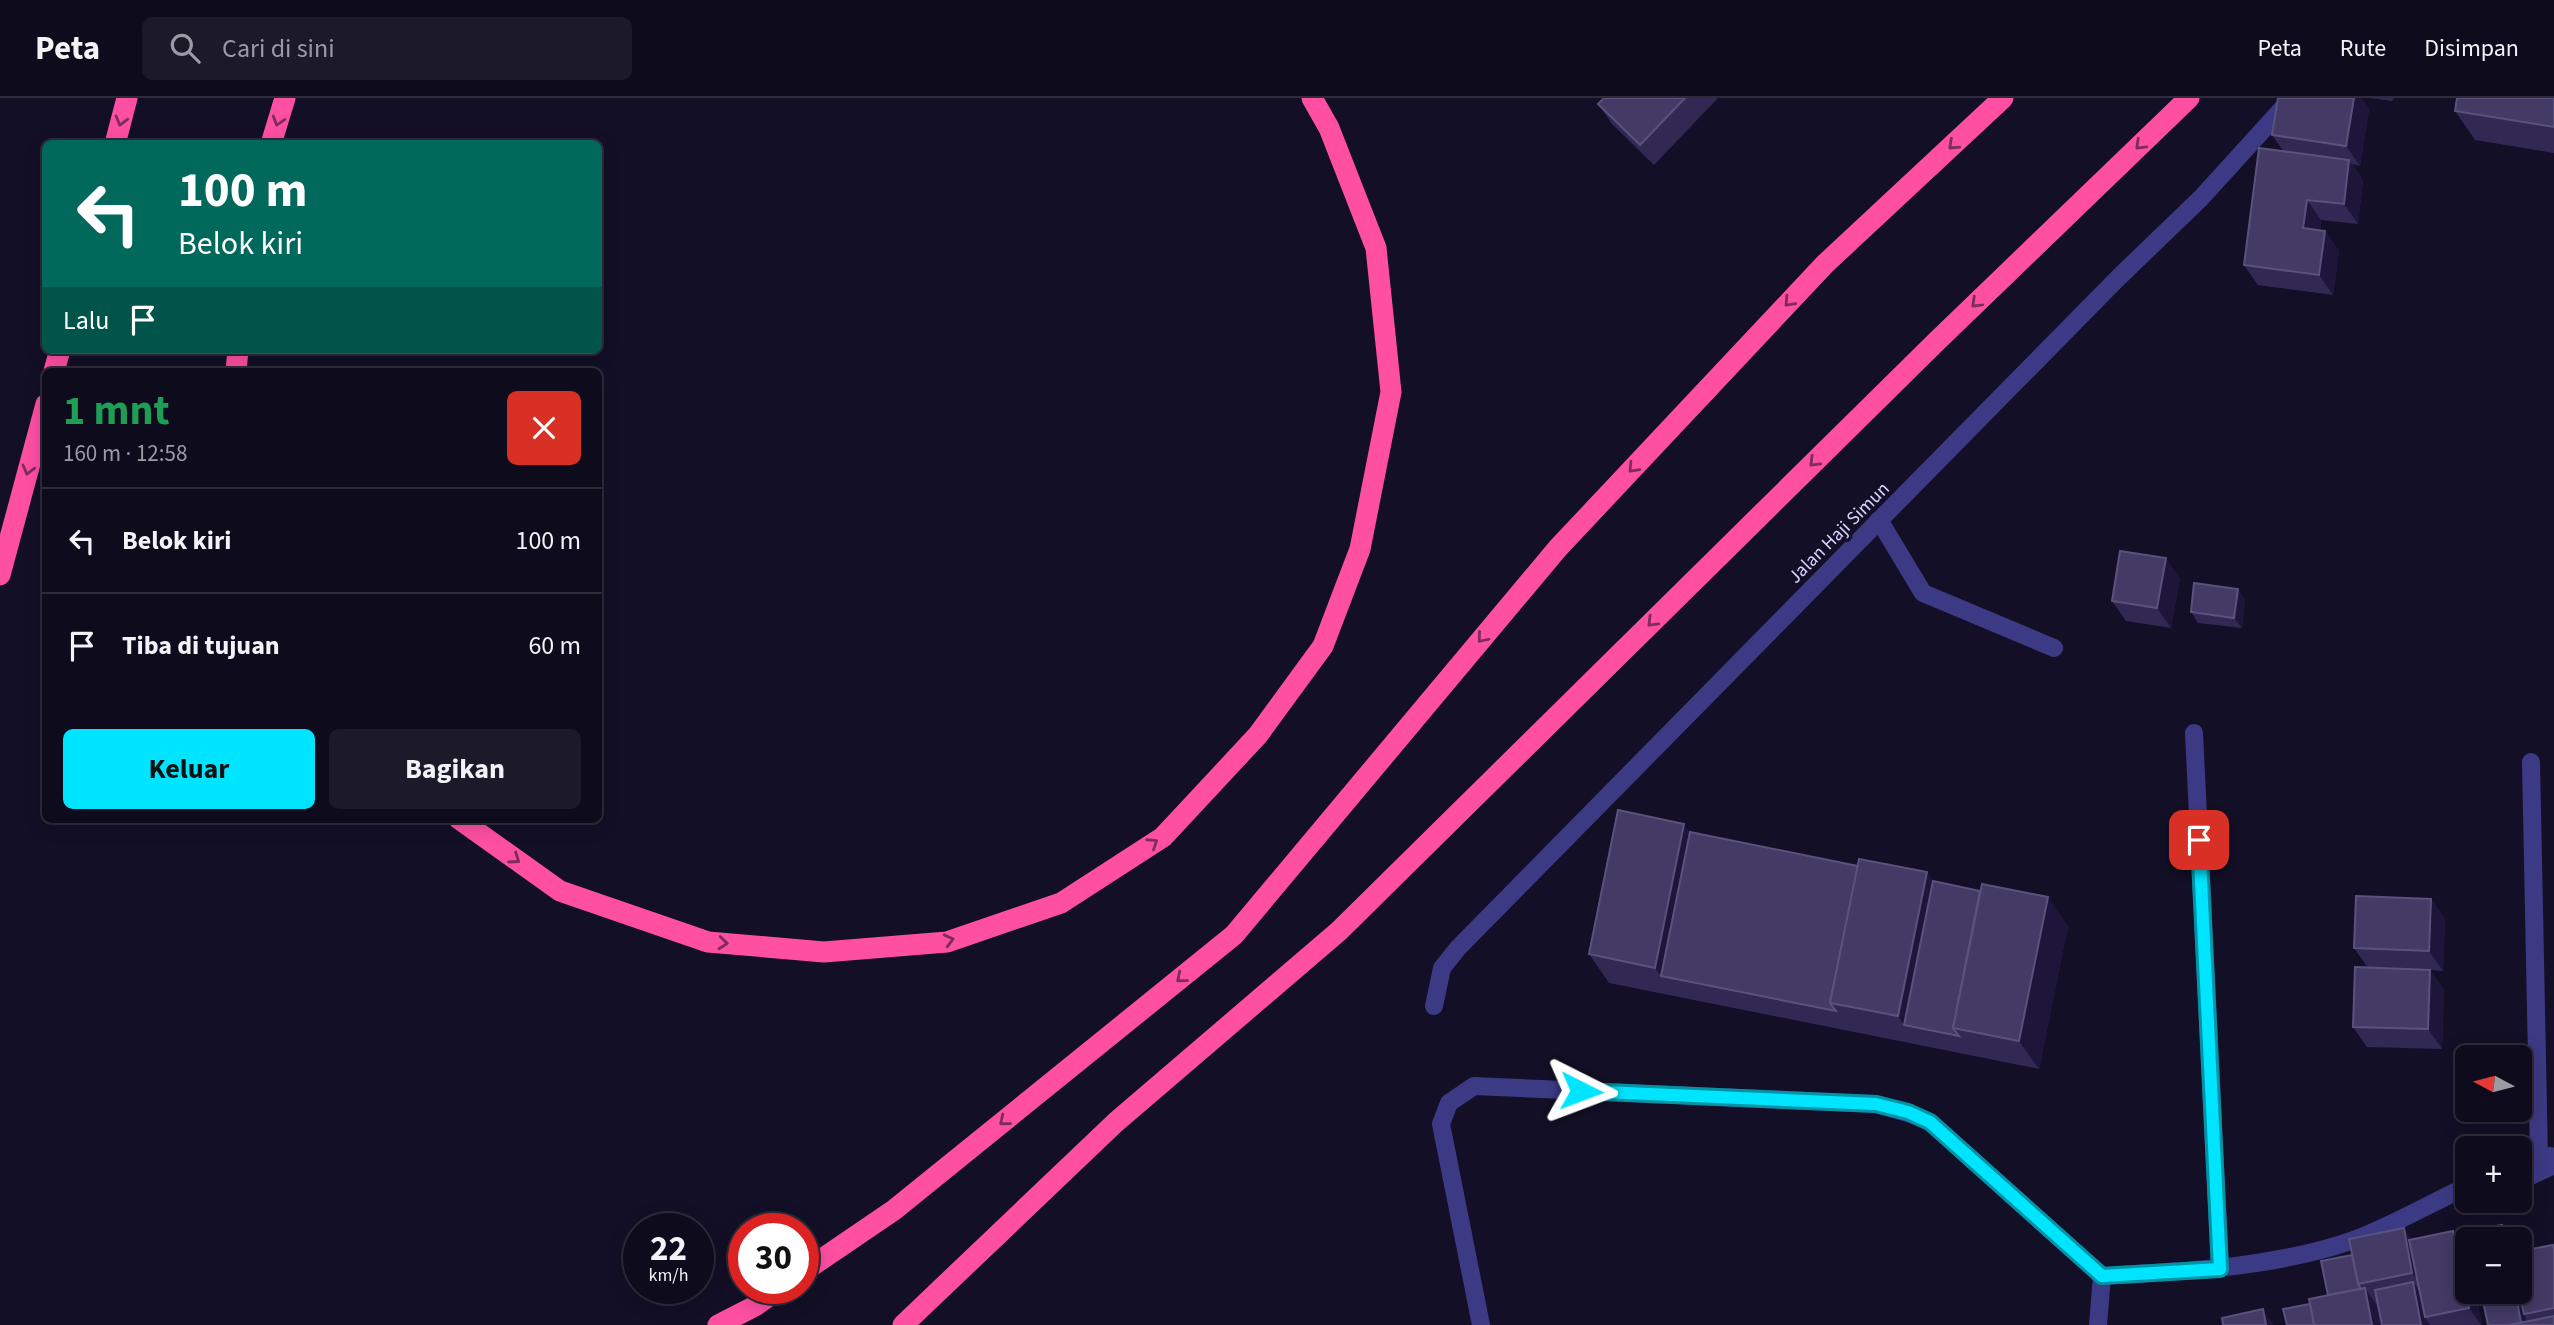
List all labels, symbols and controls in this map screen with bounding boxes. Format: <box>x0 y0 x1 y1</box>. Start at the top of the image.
search box <box>142 17 632 80</box>
text: Peta <box>35 25 100 72</box>
icon: search <box>166 29 204 67</box>
text: Cari di sini <box>222 30 335 67</box>
text: Peta <box>2257 31 2302 66</box>
text: Rute <box>2340 31 2386 66</box>
text: Disimpan <box>2424 31 2519 66</box>
one-way arrow <box>271 114 286 126</box>
one-way arrow <box>115 115 129 127</box>
one-way arrow <box>1948 136 1961 149</box>
one-way arrow <box>2135 137 2148 150</box>
text: 100 m <box>178 156 307 226</box>
icon: left <box>63 168 154 259</box>
text: Belok kiri <box>178 221 303 267</box>
one-way arrow <box>1784 294 1797 307</box>
one-way arrow <box>1971 295 1984 308</box>
icon: arrive <box>124 301 162 339</box>
text: Lalu <box>63 302 110 339</box>
text: 1 mnt <box>63 381 170 441</box>
button: close <box>507 391 581 465</box>
text: 160 m · 12:58 <box>63 437 187 470</box>
one-way arrow <box>1809 454 1822 467</box>
one-way arrow <box>1628 460 1641 473</box>
one-way arrow <box>22 464 36 476</box>
street label: Jalan Haji Simun <box>1782 476 1896 590</box>
icon: left <box>63 522 101 560</box>
text: Belok kiri <box>122 522 231 559</box>
text: 100 m <box>515 522 581 559</box>
one-way arrow <box>1647 614 1660 627</box>
icon: arrive <box>63 627 101 665</box>
text: Tiba di tujuan <box>122 627 280 664</box>
text: 60 m <box>528 627 581 664</box>
one-way arrow <box>1478 630 1490 643</box>
button: Keluar <box>63 729 315 809</box>
button: Bagikan <box>329 729 581 809</box>
pin <box>2169 810 2229 870</box>
icon: arrive <box>2180 821 2218 859</box>
one-way arrow <box>1145 839 1158 851</box>
one-way arrow <box>507 851 520 863</box>
one-way arrow <box>943 934 955 948</box>
one-way arrow <box>718 935 729 950</box>
one-way arrow <box>1177 970 1189 983</box>
north arrow <box>2455 1045 2532 1122</box>
map controls <box>2455 1045 2532 1304</box>
position arrow <box>1544 1054 1618 1128</box>
one-way arrow <box>1000 1113 1012 1126</box>
button: + <box>2455 1136 2532 1213</box>
speed limit sign: 30 <box>728 1213 819 1304</box>
text: 22 <box>650 1224 687 1274</box>
button: − <box>2455 1227 2532 1304</box>
text: km/h <box>649 1263 688 1288</box>

